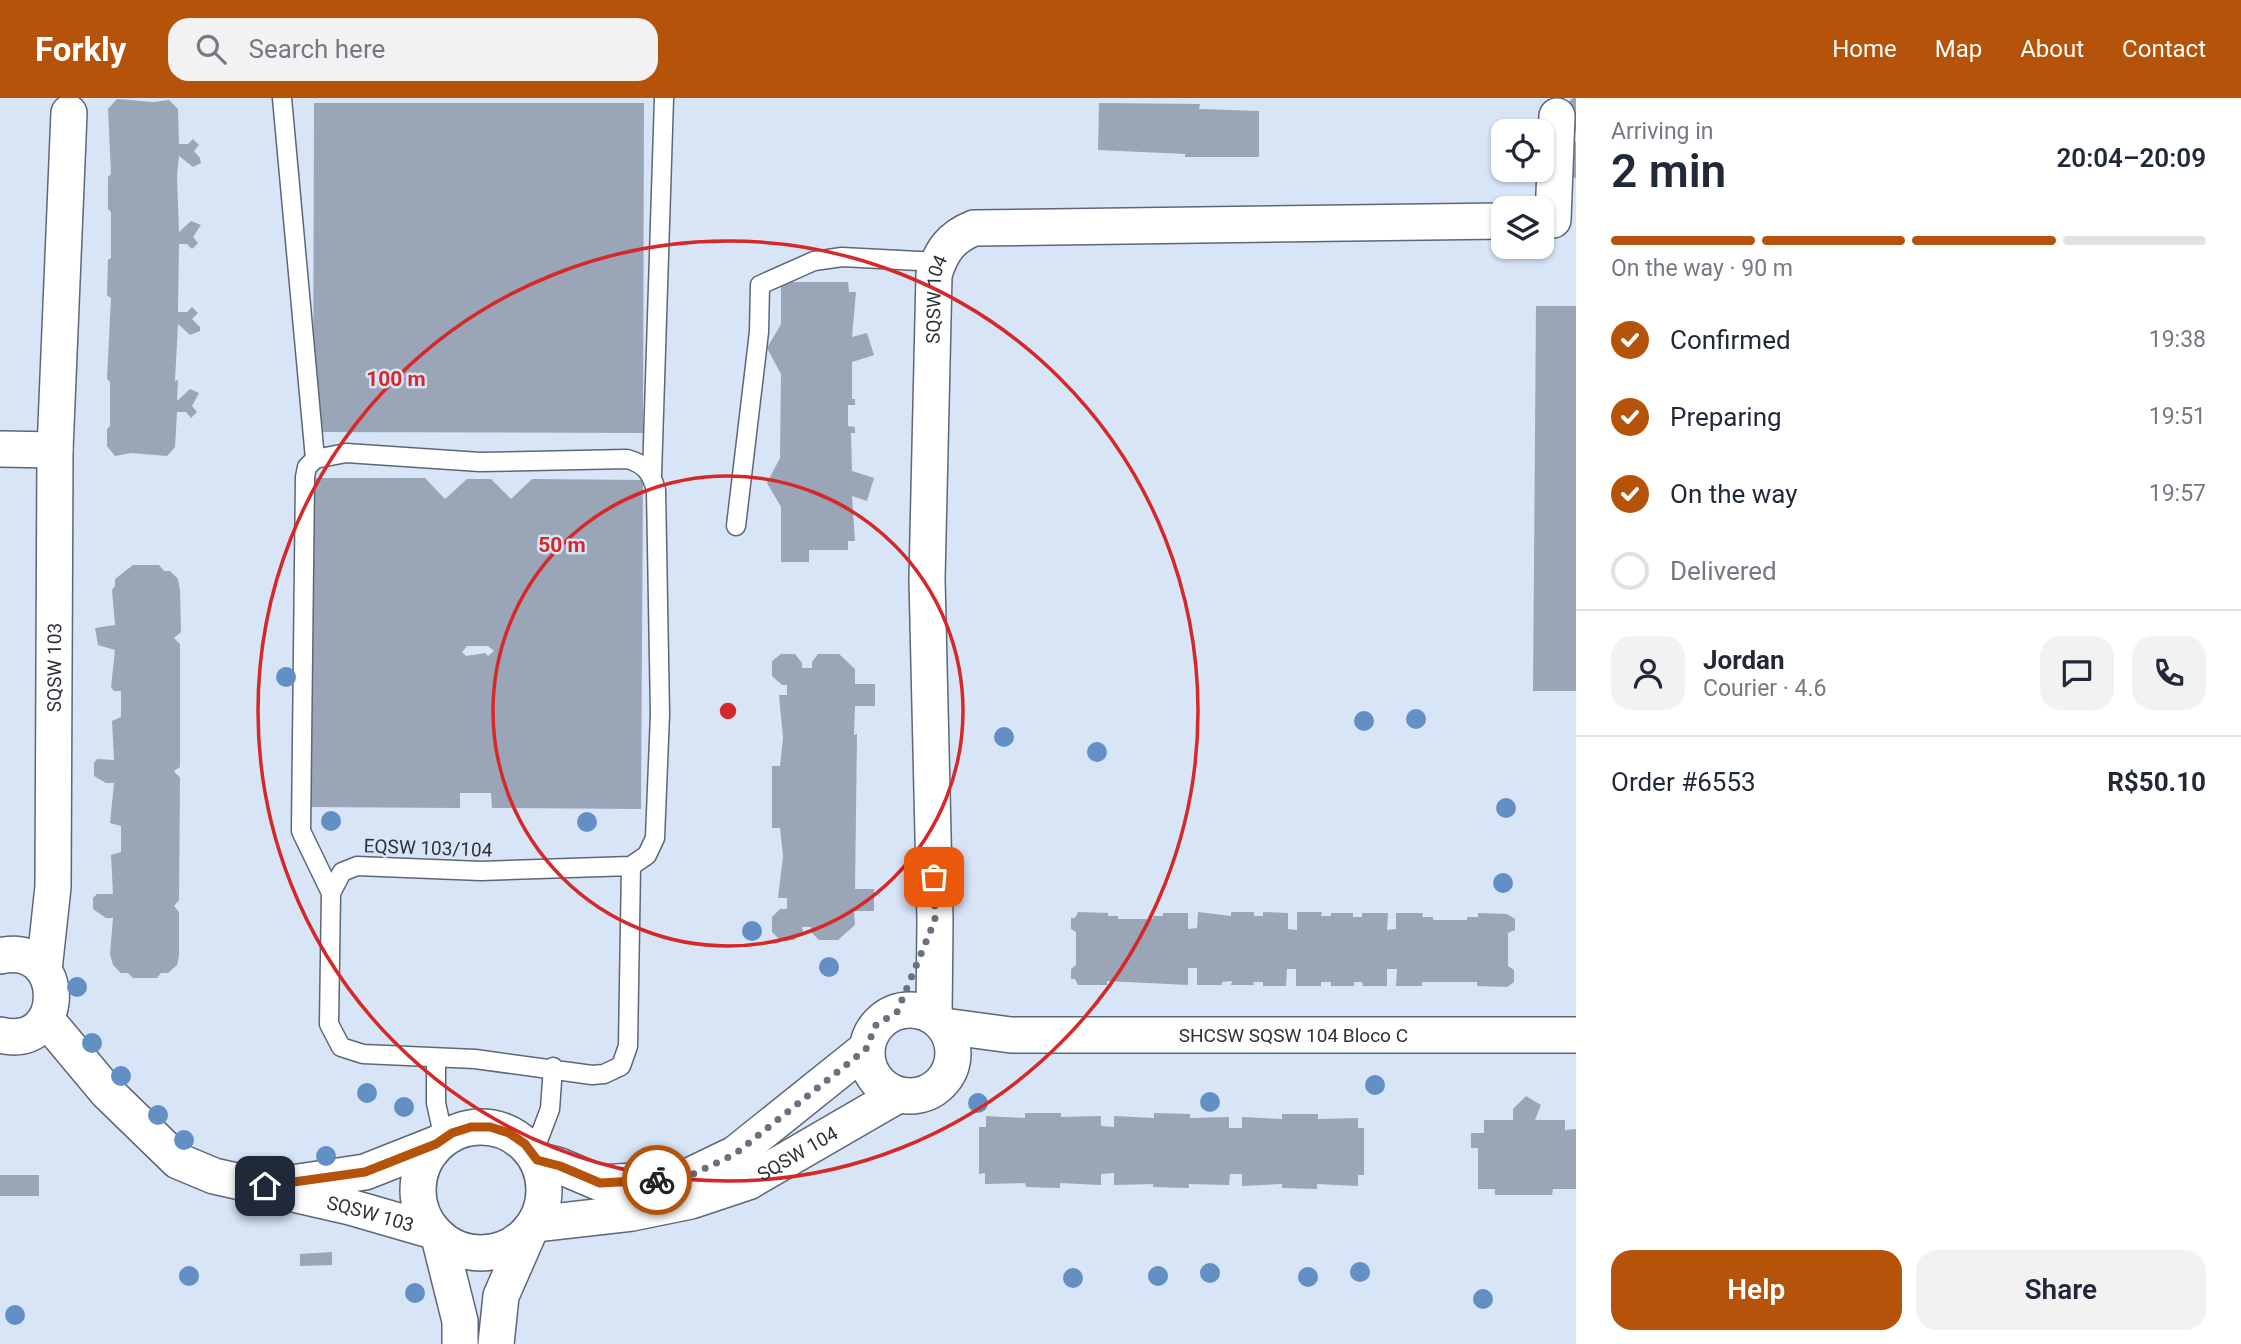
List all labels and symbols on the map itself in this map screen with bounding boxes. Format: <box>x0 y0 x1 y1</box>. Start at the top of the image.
street label: SQSW 104 <box>921 251 952 344</box>
text: 100 m <box>366 367 426 391</box>
text: 50 m <box>538 533 586 557</box>
street label: SQSW 103 <box>42 623 66 712</box>
centre of rings <box>716 699 740 723</box>
street label: EQSW 103/104 <box>363 834 493 862</box>
pin <box>904 847 964 907</box>
street label: SHCSW SQSW 104 Bloco C <box>1179 1024 1408 1047</box>
street label: SQSW 104 <box>753 1121 842 1186</box>
courier <box>622 1145 692 1215</box>
pin <box>235 1156 295 1216</box>
street label: SQSW 103 <box>325 1191 417 1236</box>

